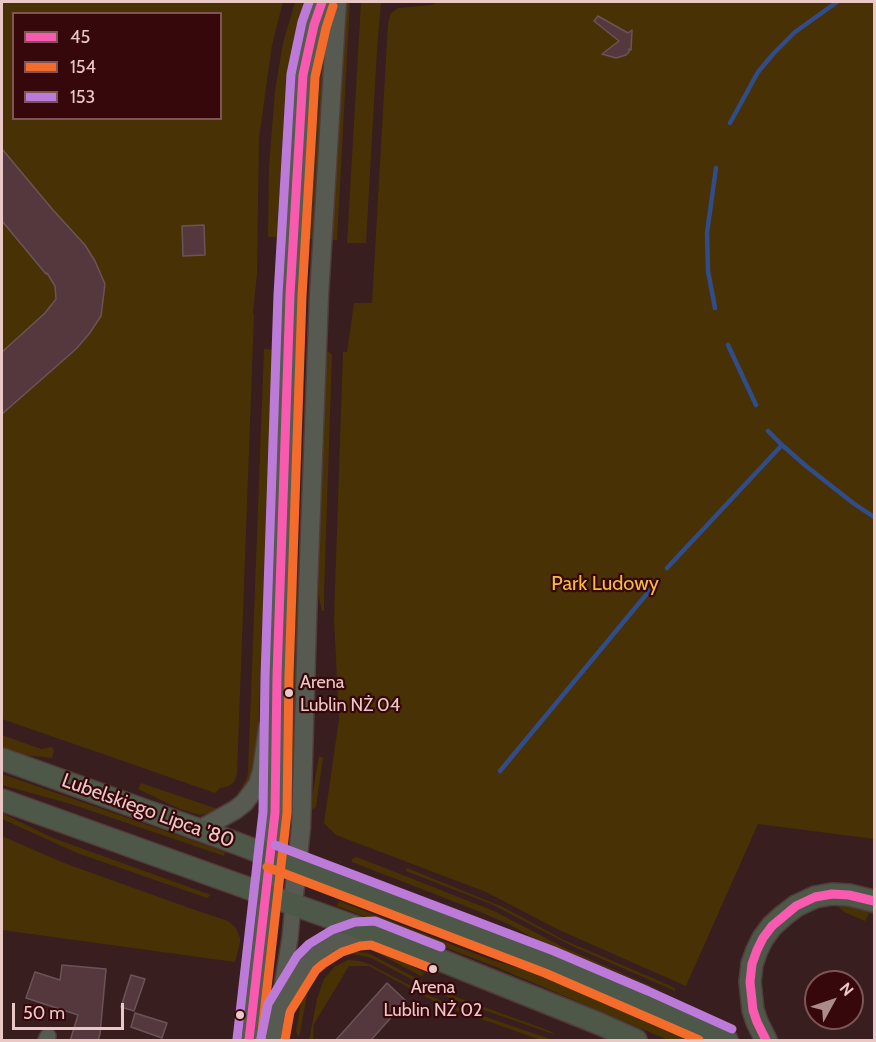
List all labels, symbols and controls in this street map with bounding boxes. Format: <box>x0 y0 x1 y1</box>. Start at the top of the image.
legend <box>12 12 222 120</box>
text: 45 <box>70 26 90 48</box>
text: 154 <box>70 56 96 78</box>
text: 153 <box>70 86 95 108</box>
park label: Park Ludowy <box>551 572 659 596</box>
place label: Arena Lublin NŻ 04 <box>300 672 400 714</box>
marker: Arena Lublin NŻ 04 <box>283 687 295 699</box>
street label: Lubelskiego Lipca '80 <box>59 769 237 853</box>
marker: Arena Lublin NŻ 02 <box>427 963 439 975</box>
north arrow <box>804 970 864 1030</box>
place label: Arena Lublin NŻ 02 <box>383 977 483 1020</box>
text: N <box>836 979 858 1000</box>
scale bar <box>15 991 128 1029</box>
text: 50 m <box>23 1002 65 1024</box>
unlabelled marker <box>234 1009 246 1021</box>

